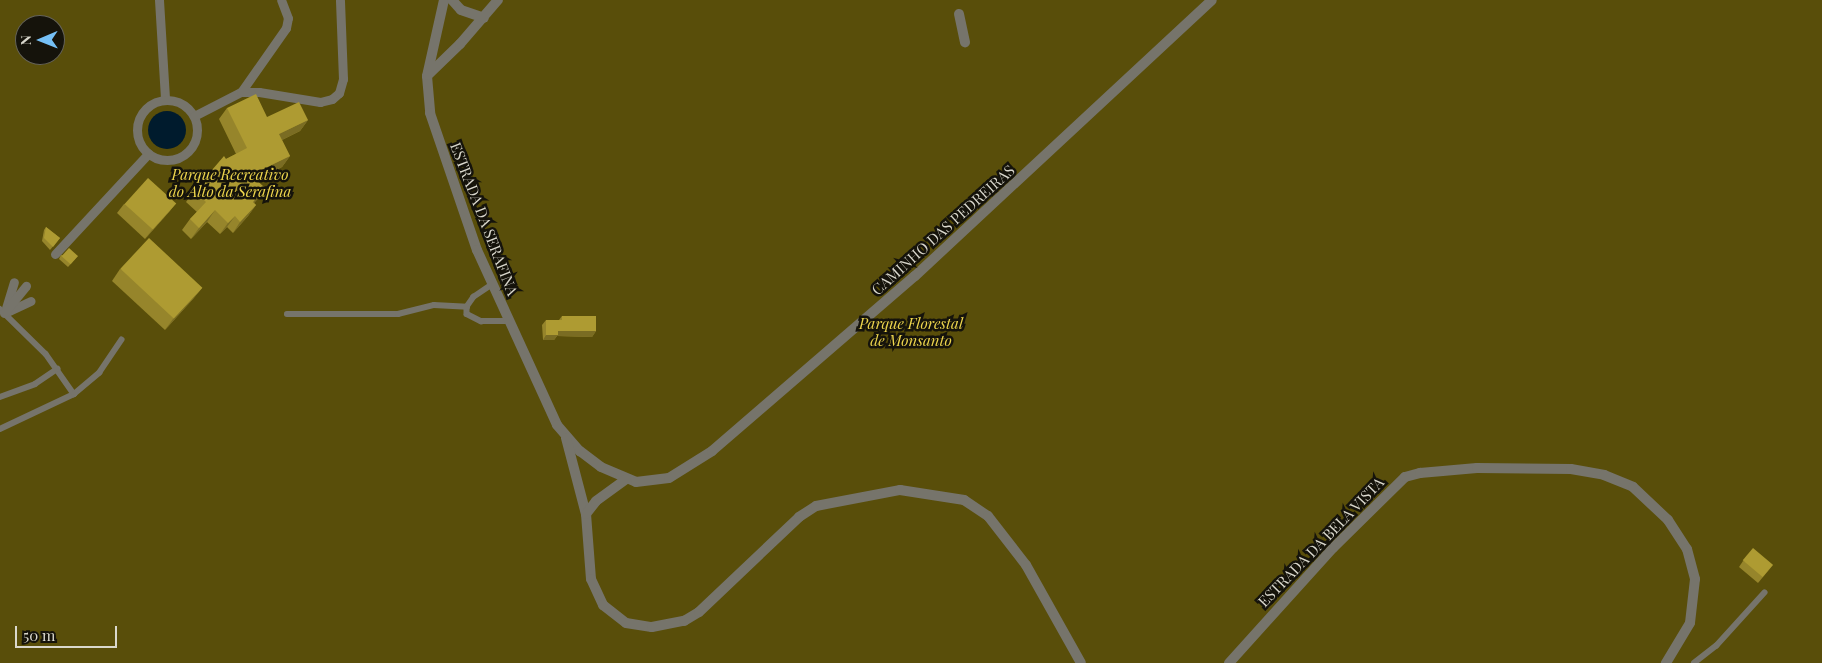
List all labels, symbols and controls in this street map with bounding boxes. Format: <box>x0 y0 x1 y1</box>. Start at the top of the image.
north arrow <box>15 15 65 65</box>
text: N <box>16 35 35 45</box>
street label: ESTRADA DA SERAFINA <box>446 140 522 298</box>
street label: CAMINHO DAS PEDREIRAS <box>868 161 1018 299</box>
park label: Parque Recreativo do Alto da Serafina <box>169 165 291 200</box>
park label: Parque Florestal de Monsanto <box>859 314 963 349</box>
street label: ESTRADA DA BELA VISTA <box>1254 473 1388 611</box>
scale bar <box>18 616 120 648</box>
text: 50 m <box>23 625 55 645</box>

